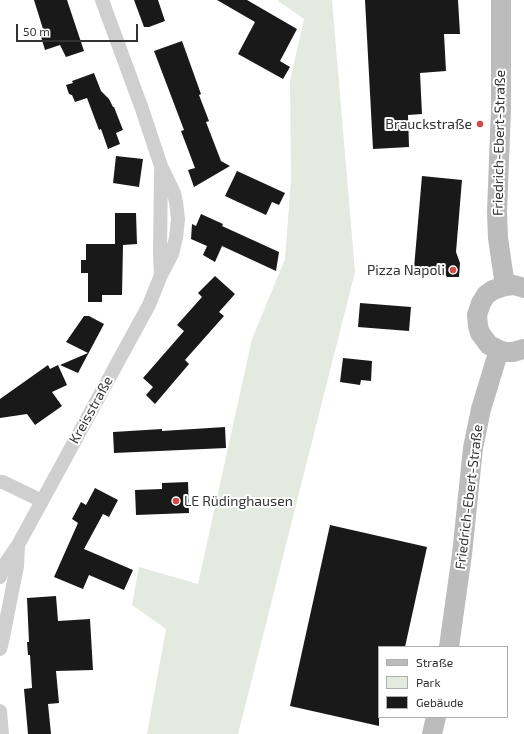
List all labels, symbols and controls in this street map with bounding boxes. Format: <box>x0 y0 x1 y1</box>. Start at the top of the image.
scale bar <box>18 16 140 42</box>
text: 50 m <box>23 24 50 38</box>
street label: Friedrich-Ebert-Straße <box>489 70 509 216</box>
place label: Brauckstraße <box>385 116 472 132</box>
marker: Brauckstraße <box>475 119 485 129</box>
place label: Pizza Napoli <box>367 262 445 278</box>
marker: Pizza Napoli <box>448 265 458 275</box>
street label: Kreisstraße <box>66 373 116 447</box>
street label: Friedrich-Ebert-Straße <box>452 424 486 570</box>
place label: LE Rüdinghausen <box>184 493 293 509</box>
marker: LE Rüdinghausen <box>171 496 181 506</box>
legend <box>378 646 508 718</box>
text: Straße <box>416 655 453 669</box>
text: Park <box>416 675 441 689</box>
text: Gebäude <box>416 695 464 709</box>

